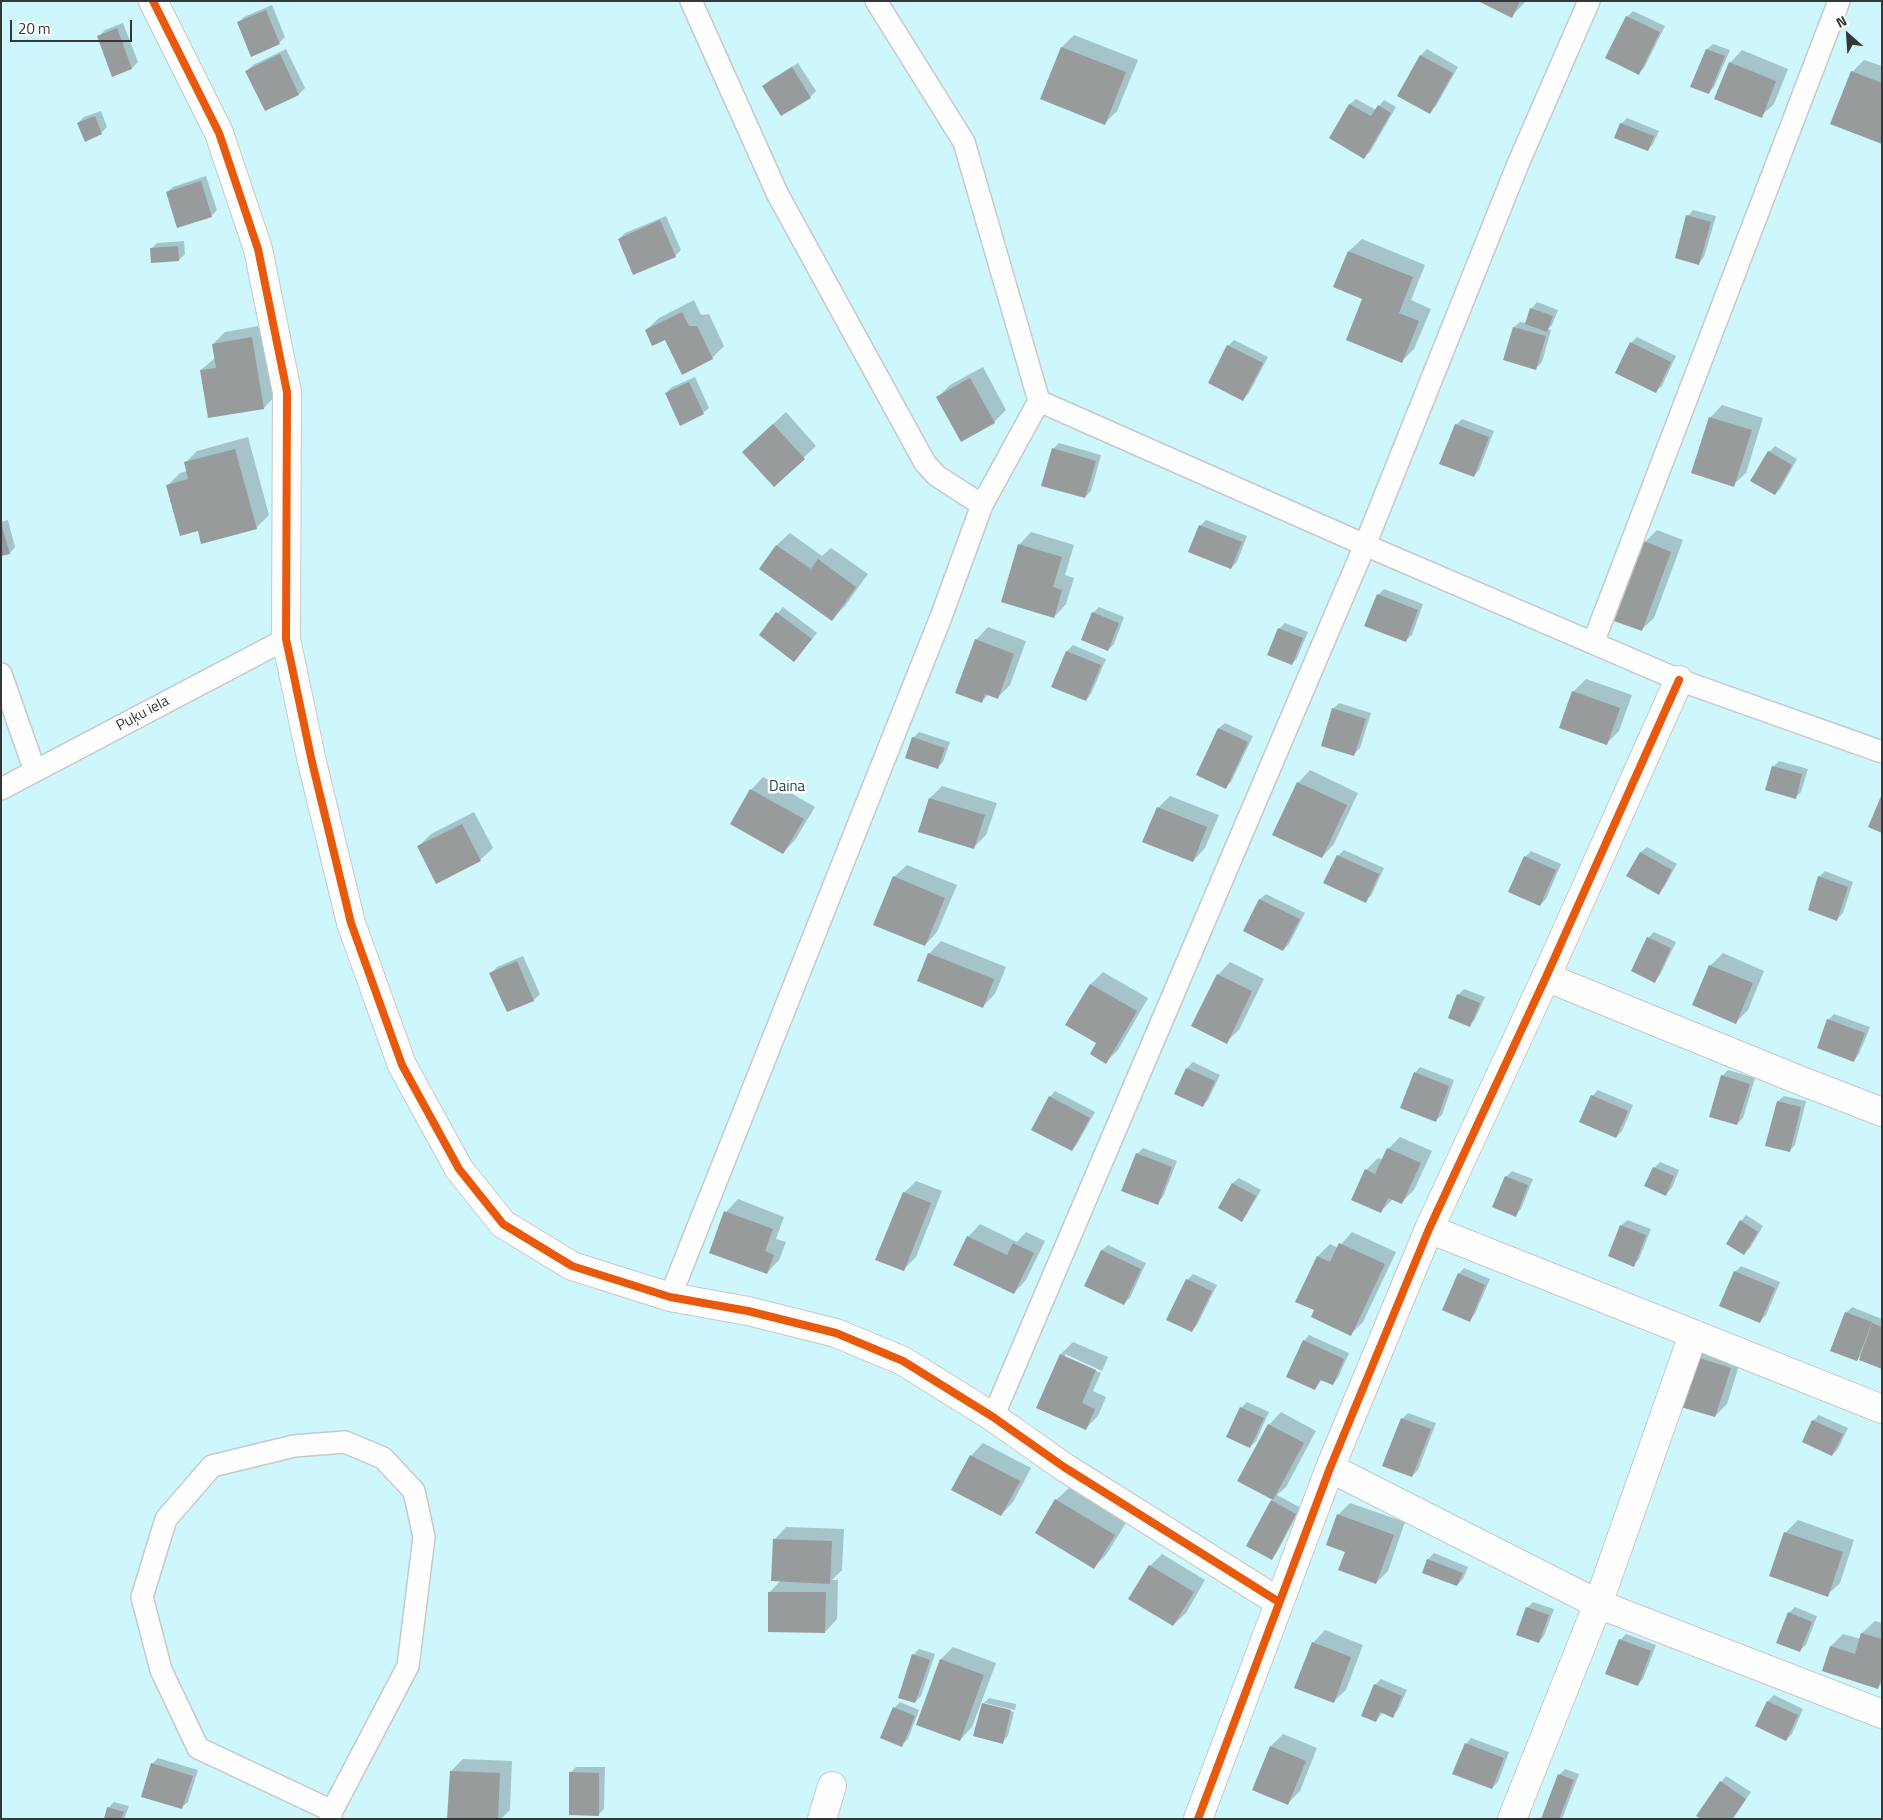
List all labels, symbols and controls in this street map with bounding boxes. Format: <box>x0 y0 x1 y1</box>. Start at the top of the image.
scale bar <box>12 10 135 42</box>
north arrow <box>1823 10 1873 60</box>
text: N <box>1832 10 1850 33</box>
text: 20 m <box>18 17 51 40</box>
street label: Puķu iela <box>114 693 172 735</box>
park label: Daina <box>769 778 805 796</box>

